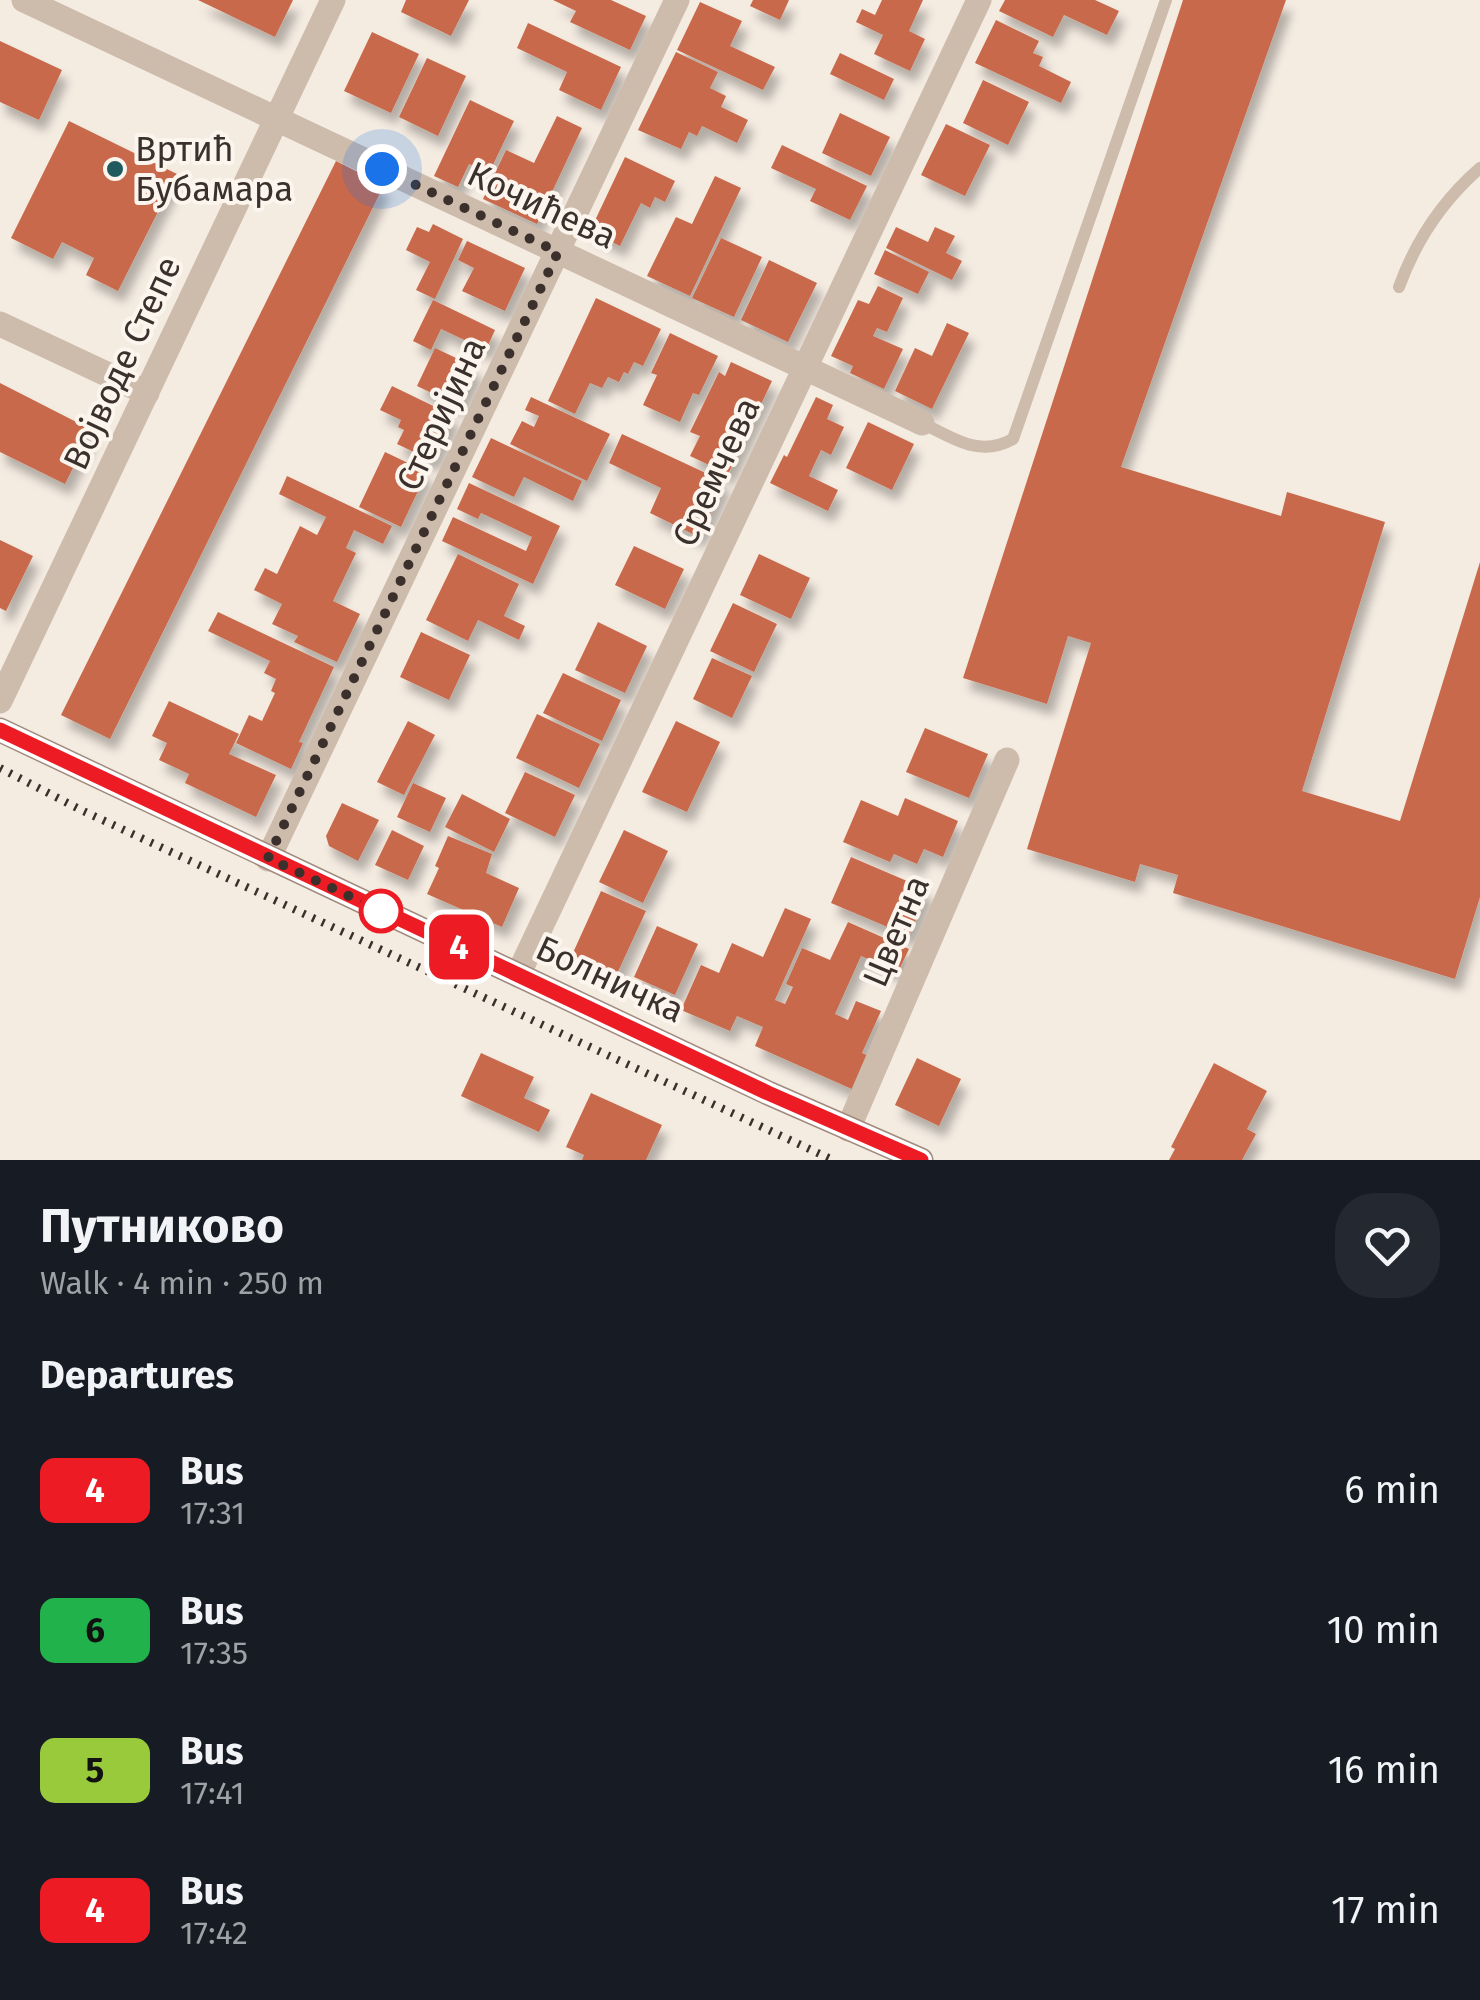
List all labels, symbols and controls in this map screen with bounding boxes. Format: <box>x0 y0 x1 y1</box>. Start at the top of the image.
place label: Вртић Бубамара <box>135 128 293 210</box>
your location <box>357 144 407 194</box>
street label: Кочићева <box>461 152 623 258</box>
marker: Вртић Бубамара <box>104 158 126 180</box>
street label: Војводе Степе <box>54 250 190 476</box>
street label: Стеријина <box>387 331 495 497</box>
street label: Сремчева <box>663 391 769 553</box>
street label: Цветна <box>854 869 938 993</box>
unlabelled marker <box>360 890 402 932</box>
line badge: 4 <box>426 914 492 980</box>
text: 4 <box>449 926 469 968</box>
street label: Болничка <box>529 927 691 1031</box>
button: heart <box>1335 1193 1440 1298</box>
text: Путниково <box>40 1197 284 1255</box>
text: Walk · 4 min · 250 m <box>40 1264 324 1302</box>
text: Departures <box>40 1352 234 1398</box>
text: Bus <box>180 1448 244 1494</box>
text: 6 min <box>1344 1467 1440 1513</box>
text: 4 <box>85 1469 105 1511</box>
text: 17:31 <box>180 1494 245 1532</box>
text: Bus <box>180 1588 244 1634</box>
text: 10 min <box>1327 1607 1440 1653</box>
text: 6 <box>85 1609 105 1651</box>
text: 17:35 <box>180 1634 248 1672</box>
text: Bus <box>180 1728 244 1774</box>
text: 16 min <box>1328 1747 1440 1793</box>
text: 5 <box>86 1749 104 1791</box>
text: 17:41 <box>180 1774 245 1812</box>
text: Bus <box>180 1868 244 1914</box>
text: 17 min <box>1331 1887 1440 1933</box>
text: 4 <box>85 1889 105 1931</box>
text: 17:42 <box>180 1914 248 1952</box>

